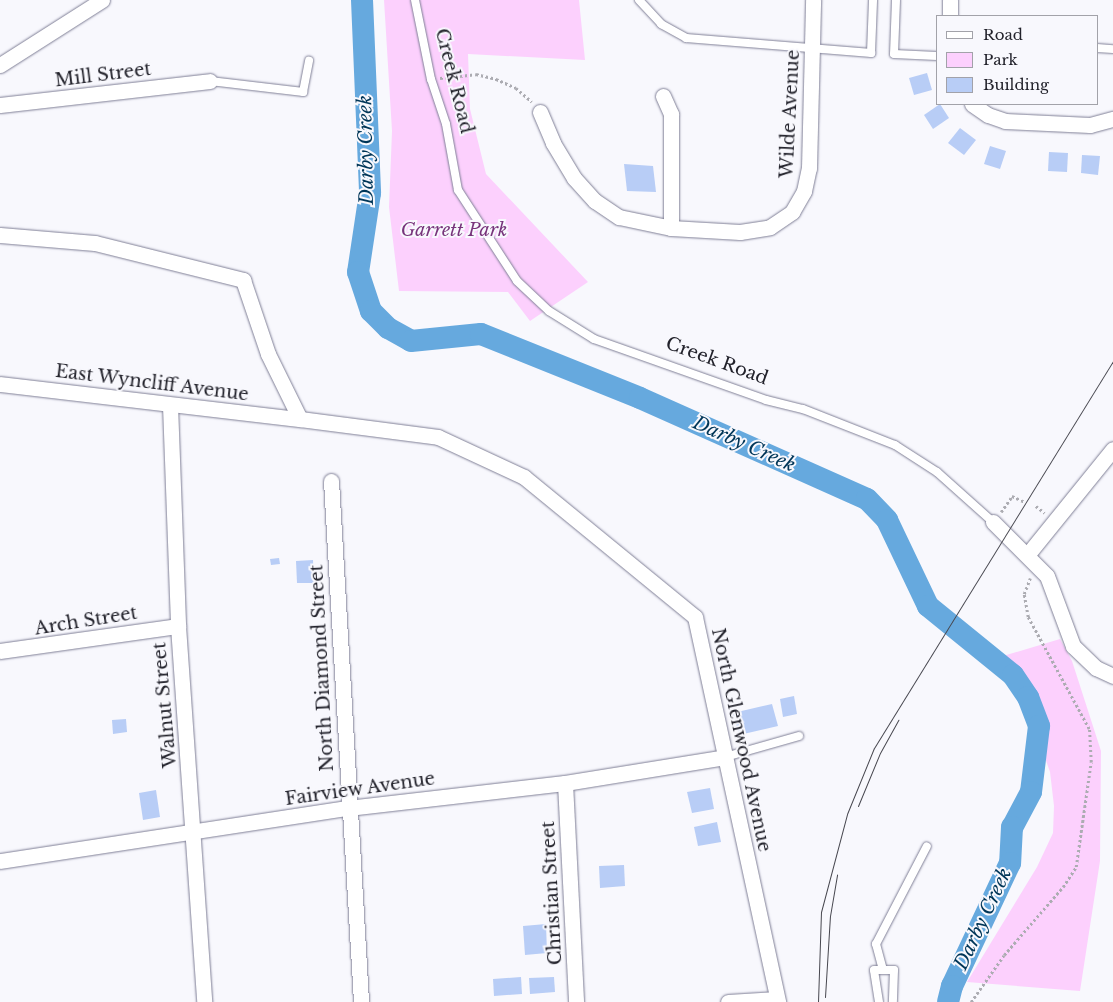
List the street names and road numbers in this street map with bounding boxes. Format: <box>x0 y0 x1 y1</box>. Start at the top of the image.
street label: Creek Road <box>431 26 477 136</box>
street label: Wilde Avenue <box>776 49 804 179</box>
street label: Mill Street <box>54 58 152 92</box>
street label: Creek Road <box>663 332 771 390</box>
street label: East Wyncliff Avenue <box>53 360 251 406</box>
street label: North Diamond Street <box>306 564 338 772</box>
street label: Arch Street <box>33 602 139 640</box>
street label: North Glenwood Avenue <box>707 626 775 854</box>
street label: Walnut Street <box>149 641 181 769</box>
street label: Fairview Avenue <box>283 768 437 810</box>
street label: Christian Street <box>537 820 567 966</box>

